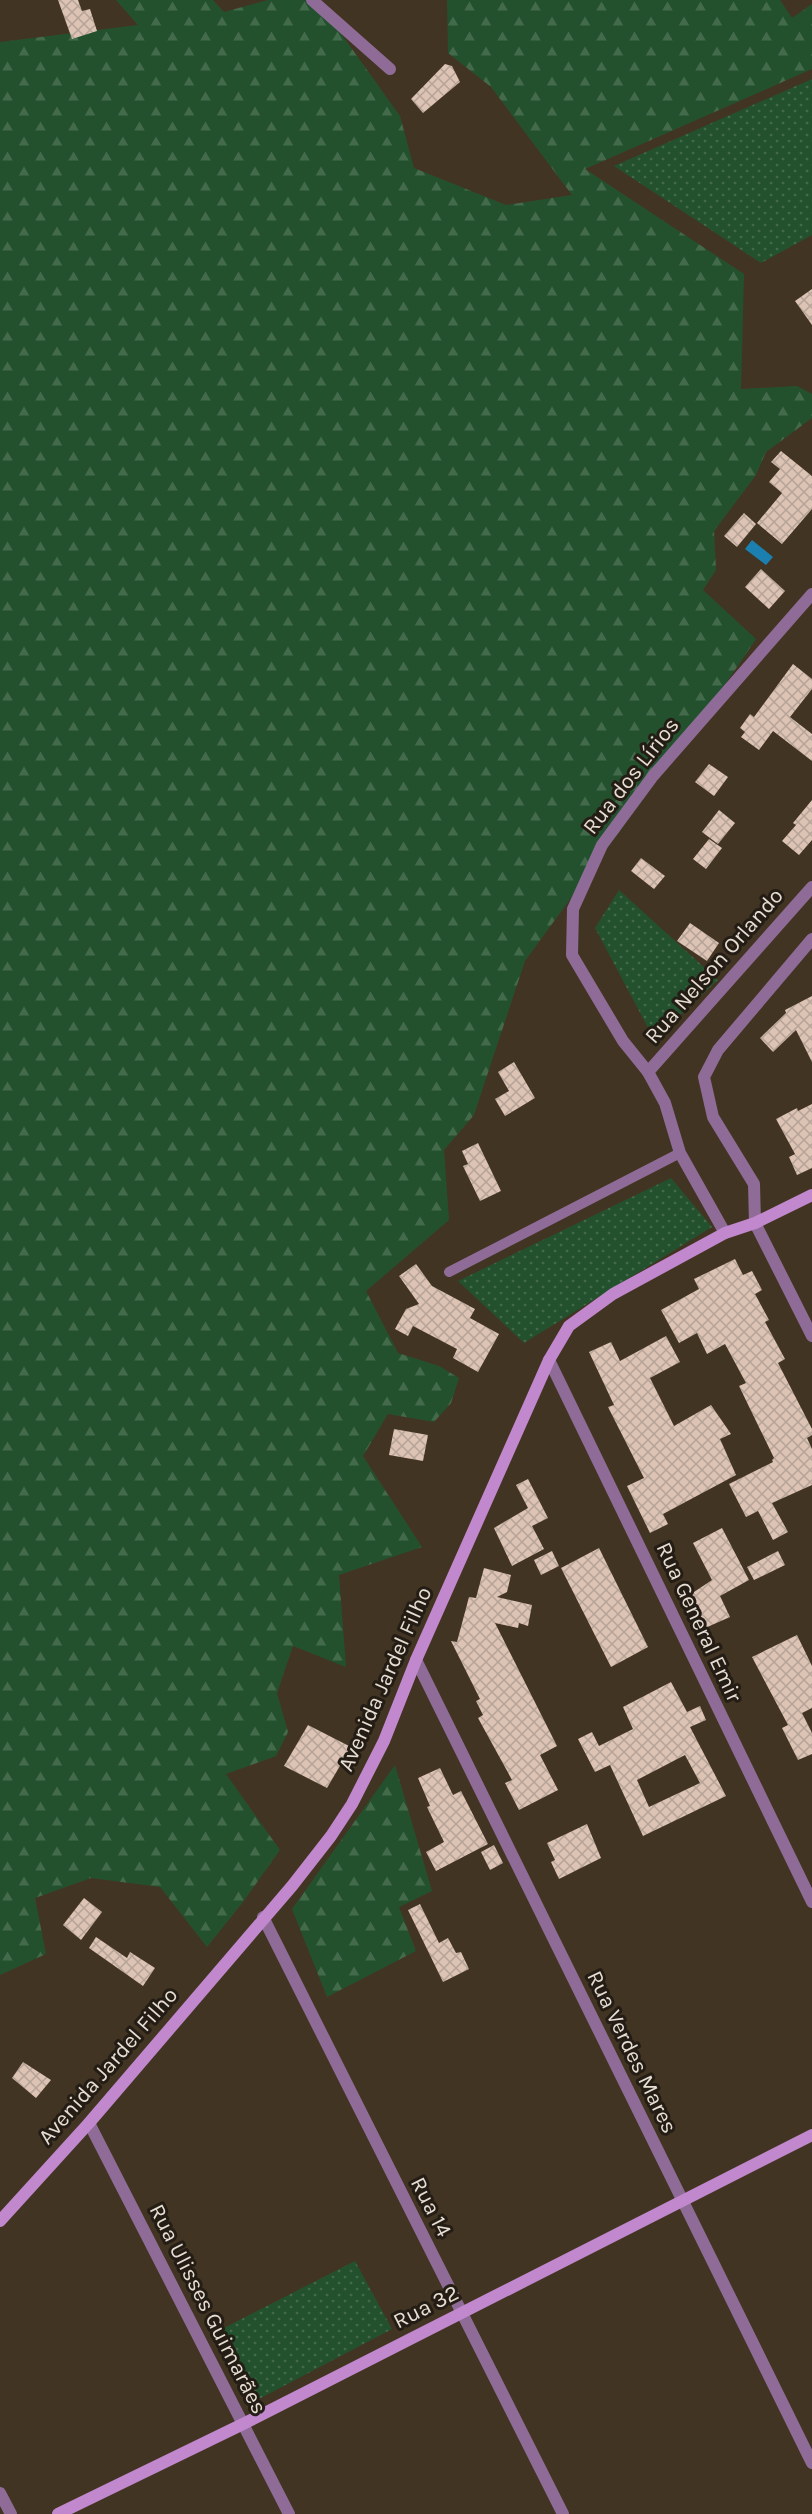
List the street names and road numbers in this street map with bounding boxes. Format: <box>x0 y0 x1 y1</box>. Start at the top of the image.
street label: Rua dos Lírios <box>577 712 685 840</box>
street label: Rua Nelson Orlando <box>639 883 789 1049</box>
street label: Rua General Emir <box>651 1538 747 1706</box>
street label: Avenida Jardel Filho <box>333 1583 437 1775</box>
street label: Rua Verdes Mares <box>581 1966 683 2138</box>
street label: Avenida Jardel Filho <box>33 1982 183 2150</box>
street label: Rua 14 <box>405 2173 457 2241</box>
street label: Rua Ulisses Guimarães <box>144 2200 272 2418</box>
street label: Rua 32 <box>389 2280 463 2334</box>

